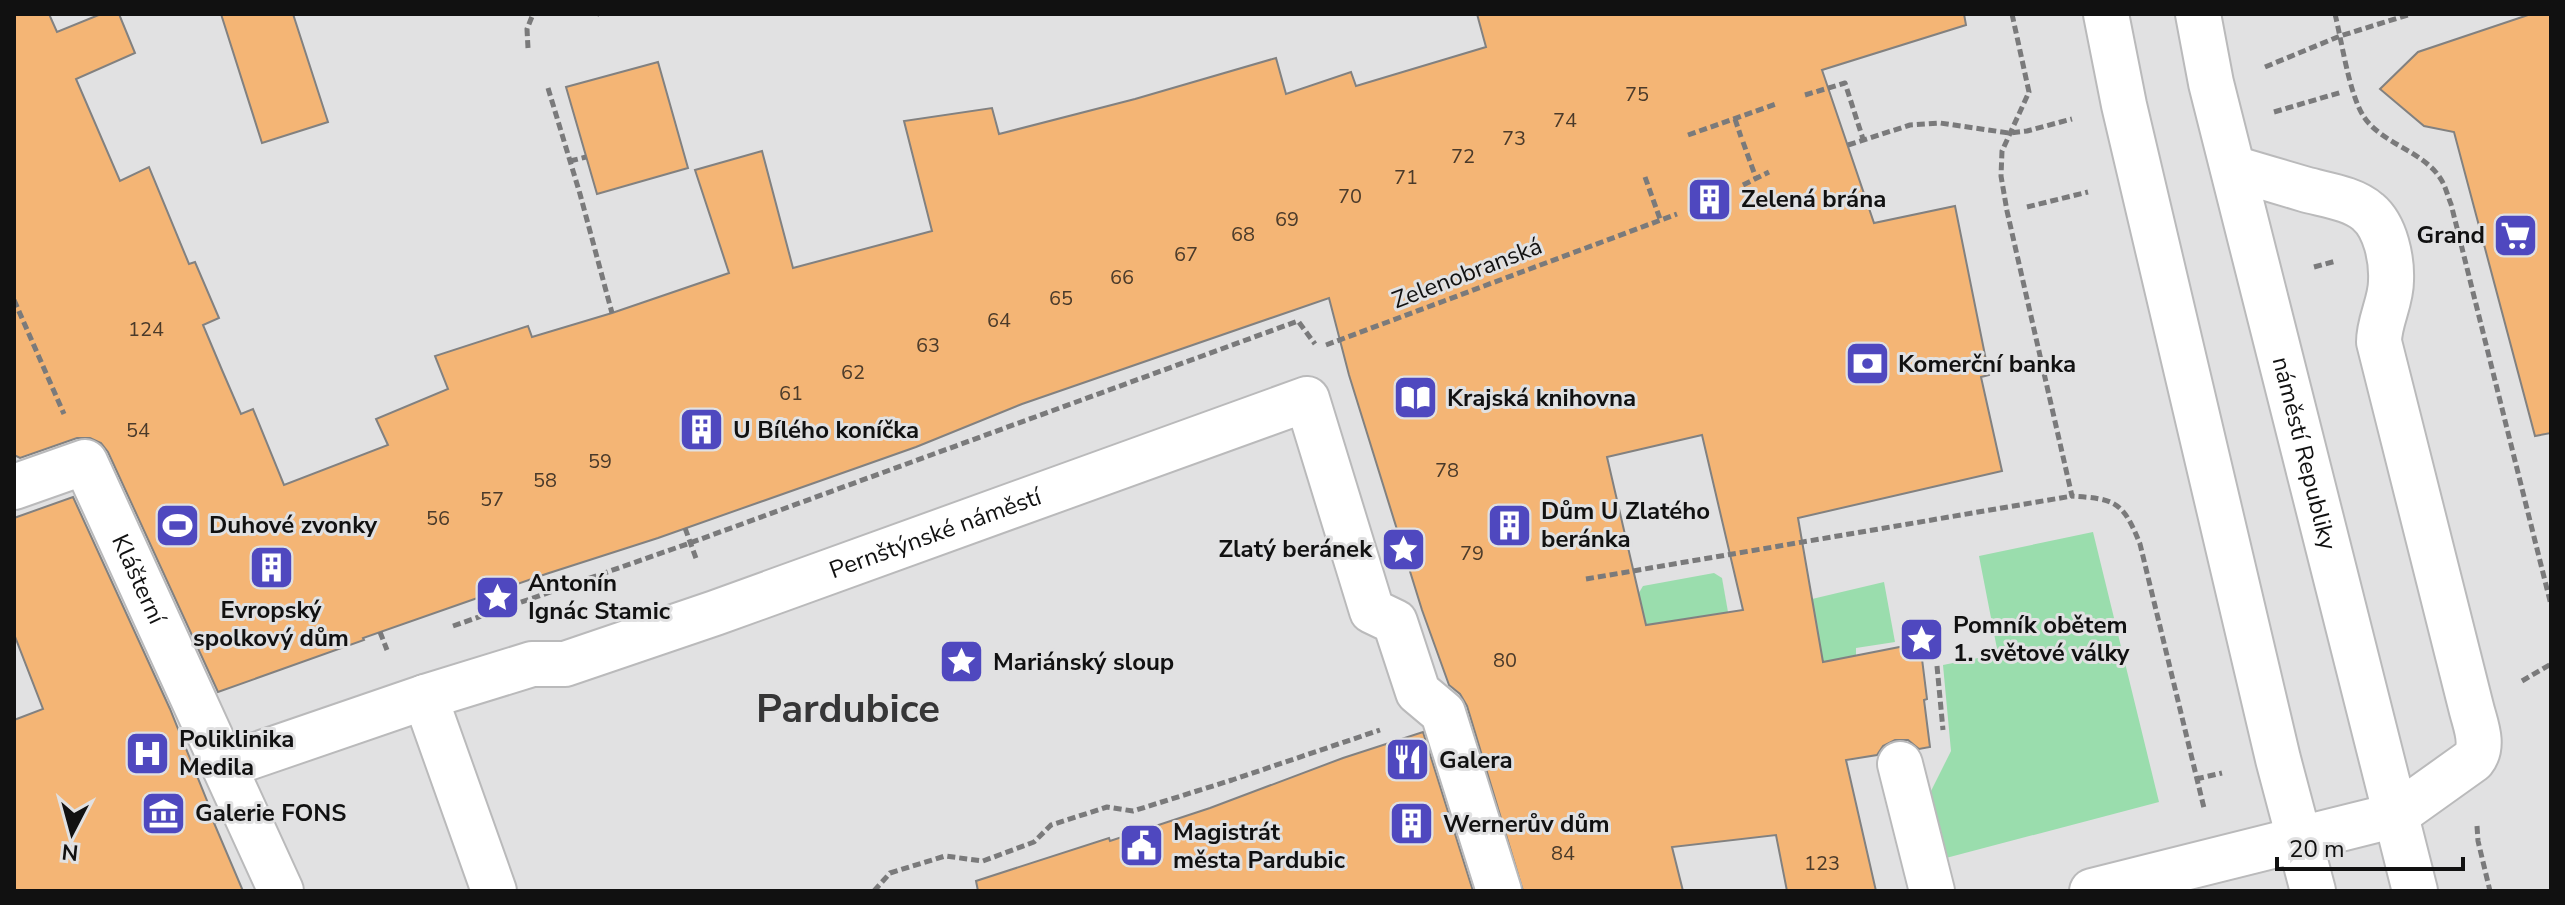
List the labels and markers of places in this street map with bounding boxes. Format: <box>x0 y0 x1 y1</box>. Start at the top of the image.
building icon: Zelená brána <box>1686 175 1734 223</box>
place label: Zelená brána <box>1741 183 1886 215</box>
supermarket icon: Grand <box>2492 211 2540 259</box>
place label: Grand <box>2416 219 2485 251</box>
bank icon: Komerční banka <box>1843 340 1891 388</box>
place label: Komerční banka <box>1898 348 2076 380</box>
library icon: Krajská knihovna <box>1392 374 1440 422</box>
place label: Krajská knihovna <box>1447 382 1636 414</box>
building icon: U Bílého koníčka <box>678 406 726 454</box>
place label: U Bílého koníčka <box>733 414 919 446</box>
place label: Dům U Zlatého beránka <box>1541 495 1710 555</box>
sports icon: Duhové zvonky <box>154 501 202 549</box>
building icon: Dům U Zlatého beránka <box>1486 501 1534 549</box>
place label: Duhové zvonky <box>209 509 378 541</box>
place icon: Zlatý beránek <box>1379 525 1427 573</box>
place label: Zlatý beránek <box>1218 533 1373 565</box>
building icon: Evropský spolkový dům <box>247 544 295 592</box>
place label: Antonín Ignác Stamic <box>528 567 671 627</box>
place icon: Antonín Ignác Stamic <box>473 573 521 621</box>
place label: Evropský spolkový dům <box>193 594 349 654</box>
place label: Pomník obětem 1. světové války <box>1953 609 2130 669</box>
place icon: Pomník obětem 1. světové války <box>1898 615 1946 663</box>
place icon: Mariánský sloup <box>938 638 986 686</box>
place label: Mariánský sloup <box>993 646 1174 678</box>
place label: Poliklinika Medila <box>179 723 294 783</box>
hospital icon: Poliklinika Medila <box>124 729 172 777</box>
restaurant icon: Galera <box>1384 736 1432 784</box>
place label: Galera <box>1439 744 1513 776</box>
museum icon: Galerie FONS <box>140 789 188 837</box>
place label: Galerie FONS <box>195 797 346 829</box>
building icon: Wernerův dům <box>1388 800 1436 848</box>
place label: Wernerův dům <box>1443 808 1609 840</box>
place label: Magistrát města Pardubic <box>1173 816 1346 876</box>
public building icon: Magistrát města Pardubic <box>1118 822 1166 870</box>

